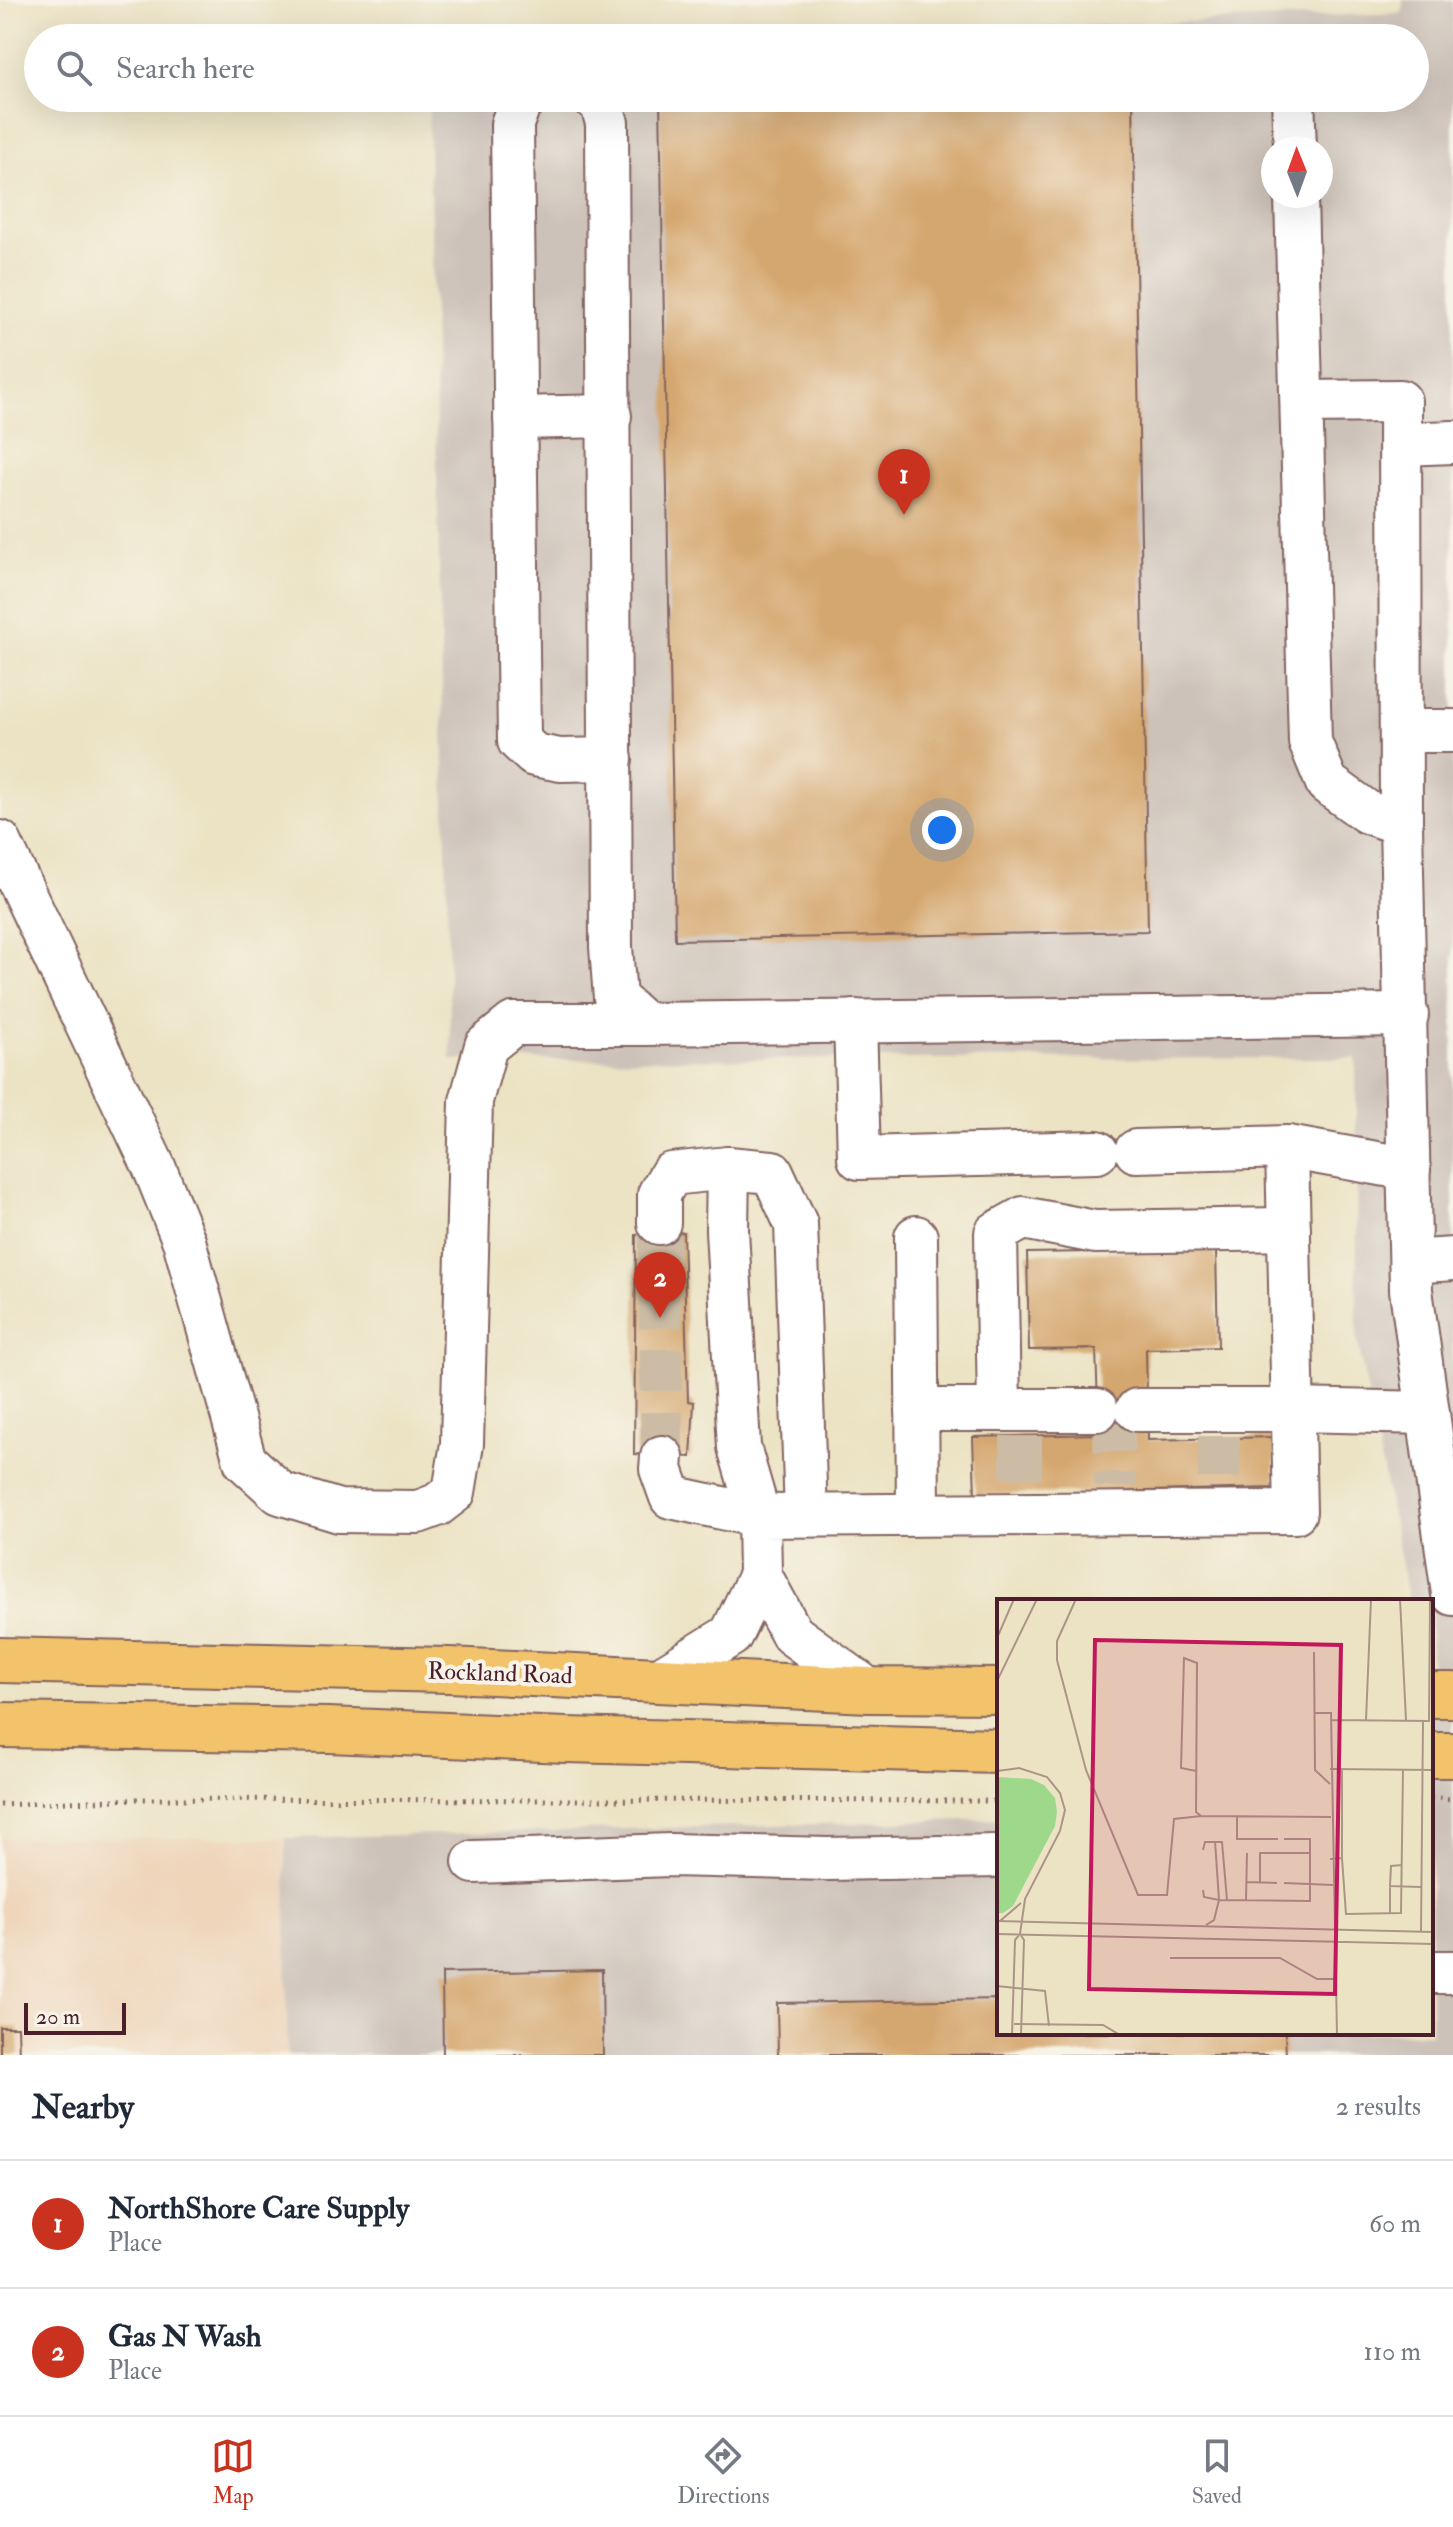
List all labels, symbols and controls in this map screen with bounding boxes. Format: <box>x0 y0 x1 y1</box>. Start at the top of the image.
search box <box>24 24 1429 112</box>
icon: search <box>52 46 96 90</box>
text: Search here <box>116 50 255 87</box>
north arrow <box>1261 136 1333 208</box>
pin: 1 <box>878 449 930 515</box>
your location <box>922 810 962 850</box>
pin: 2 <box>634 1252 686 1318</box>
inset map <box>997 1599 1433 2035</box>
street label: Rockland Road <box>427 1655 573 1692</box>
scale bar <box>24 1999 126 2035</box>
text: 20 m <box>36 2003 80 2031</box>
text: Nearby <box>32 2086 134 2129</box>
text: 2 results <box>1336 2091 1421 2123</box>
text: NorthShore Care Supply <box>108 2190 409 2227</box>
text: 1 <box>53 2208 63 2240</box>
text: 60 m <box>1369 2208 1421 2240</box>
text: Place <box>108 2227 162 2259</box>
text: Gas N Wash <box>108 2318 261 2355</box>
text: 2 <box>51 2336 65 2368</box>
text: 110 m <box>1364 2336 1421 2368</box>
text: Place <box>108 2355 162 2387</box>
tab: Map <box>211 2434 255 2510</box>
tab: Directions <box>677 2434 770 2510</box>
tab: Saved <box>1192 2434 1242 2510</box>

